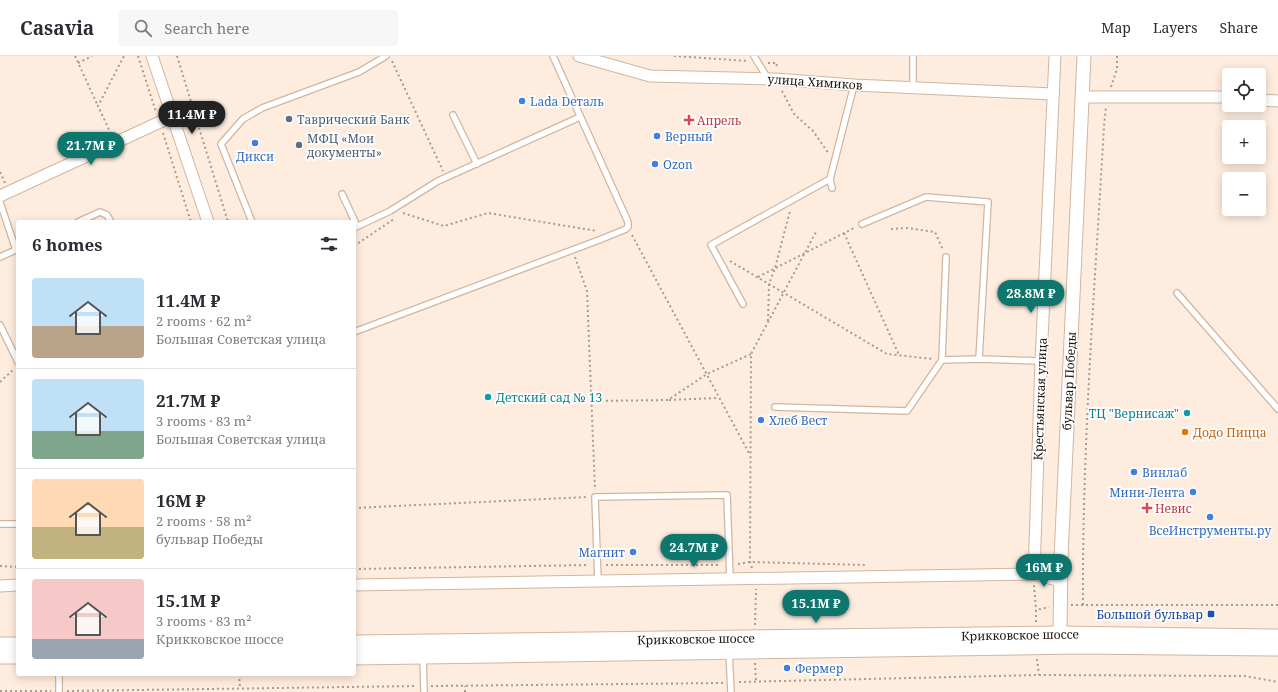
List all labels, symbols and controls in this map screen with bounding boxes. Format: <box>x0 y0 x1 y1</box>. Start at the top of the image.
search box <box>118 10 398 46</box>
text: Casavia <box>20 15 94 41</box>
icon: search <box>132 17 154 39</box>
text: Search here <box>164 18 249 38</box>
text: Map <box>1101 18 1131 37</box>
text: Layers <box>1153 18 1198 37</box>
text: Share <box>1220 18 1258 37</box>
map controls <box>1222 68 1266 216</box>
button: locate <box>1222 68 1266 112</box>
street label: улица Химиков <box>767 70 863 94</box>
place label: Lada Dеталь <box>530 93 604 110</box>
marker: Lada Dеталь <box>517 96 527 106</box>
pin: 11.4M ₽ <box>155 101 229 135</box>
text: 11.4M ₽ <box>167 105 217 123</box>
place label: Таврический Банк <box>297 111 410 128</box>
place label: Апрель <box>697 112 742 129</box>
marker: Таврический Банк <box>284 114 294 124</box>
marker: Апрель <box>684 115 694 125</box>
button: + <box>1222 120 1266 164</box>
place label: Верный <box>665 128 713 145</box>
place label: МФЦ «Мои документы» <box>307 130 382 161</box>
marker: Верный <box>652 131 662 141</box>
pin: 21.7M ₽ <box>54 132 128 166</box>
text: 21.7M ₽ <box>66 136 116 154</box>
marker: Дикси <box>250 138 260 148</box>
marker: МФЦ «Мои документы» <box>294 140 304 150</box>
place label: Дикси <box>236 148 274 165</box>
place label: Ozon <box>663 156 693 173</box>
marker: Ozon <box>650 159 660 169</box>
button: − <box>1222 172 1266 216</box>
text: 6 homes <box>32 233 102 256</box>
icon: filters <box>318 233 340 255</box>
pin: 28.8M ₽ <box>994 280 1068 314</box>
text: 28.8M ₽ <box>1006 284 1056 302</box>
text: 11.4M ₽ <box>156 289 220 312</box>
icon: home <box>64 294 112 342</box>
text: 2 rooms · 62 m² <box>156 312 251 330</box>
text: Большая Советская улица <box>156 330 326 348</box>
street label: бульвар Победы <box>1058 331 1080 431</box>
street label: Крестьянская улица <box>1029 337 1051 461</box>
text: 21.7M ₽ <box>156 389 220 412</box>
place label: Детский сад № 13 <box>496 389 602 406</box>
marker: Детский сад № 13 <box>483 392 493 402</box>
icon: home <box>64 395 112 443</box>
place label: ТЦ "Вернисаж" <box>1089 405 1179 422</box>
marker: ТЦ "Вернисаж" <box>1182 408 1192 418</box>
text: 3 rooms · 83 m² <box>156 412 251 430</box>
place label: Хлеб Вест <box>769 412 828 429</box>
marker: Хлеб Вест <box>756 415 766 425</box>
place label: Додо Пицца <box>1193 424 1267 441</box>
marker: Додо Пицца <box>1180 427 1190 437</box>
text: Большая Советская улица <box>156 430 326 448</box>
place label: Винлаб <box>1142 464 1187 481</box>
marker: Винлаб <box>1129 467 1139 477</box>
place label: Мини-Лента <box>1109 484 1185 501</box>
marker: Мини-Лента <box>1188 487 1198 497</box>
text: 16M ₽ <box>156 489 206 512</box>
icon: home <box>64 495 112 543</box>
place label: Невис <box>1155 500 1192 517</box>
marker: Невис <box>1142 503 1152 513</box>
text: 2 rooms · 58 m² <box>156 512 251 530</box>
marker: ВсеИнструменты.ру <box>1205 512 1215 522</box>
place label: ВсеИнструменты.ру <box>1149 522 1271 539</box>
text: бульвар Победы <box>156 530 263 548</box>
pin: 24.7M ₽ <box>657 534 731 568</box>
text: 24.7M ₽ <box>669 538 719 556</box>
place label: Магнит <box>578 544 626 561</box>
marker: Магнит <box>628 547 638 557</box>
pin: 16M ₽ <box>1016 554 1072 588</box>
text: 16M ₽ <box>1025 558 1063 576</box>
text: 15.1M ₽ <box>156 589 220 612</box>
pin: 15.1M ₽ <box>779 590 853 624</box>
text: 15.1M ₽ <box>791 594 841 612</box>
icon: home <box>64 595 112 643</box>
place label: Большой бульвар <box>1096 606 1203 623</box>
marker: Большой бульвар <box>1206 609 1216 619</box>
text: 3 rooms · 83 m² <box>156 612 251 630</box>
street label: Крикковское шоссе <box>961 625 1079 645</box>
street label: Крикковское шоссе <box>637 629 755 649</box>
text: Крикковское шоссе <box>156 630 284 648</box>
place label: Фермер <box>795 660 844 677</box>
marker: Фермер <box>782 663 792 673</box>

